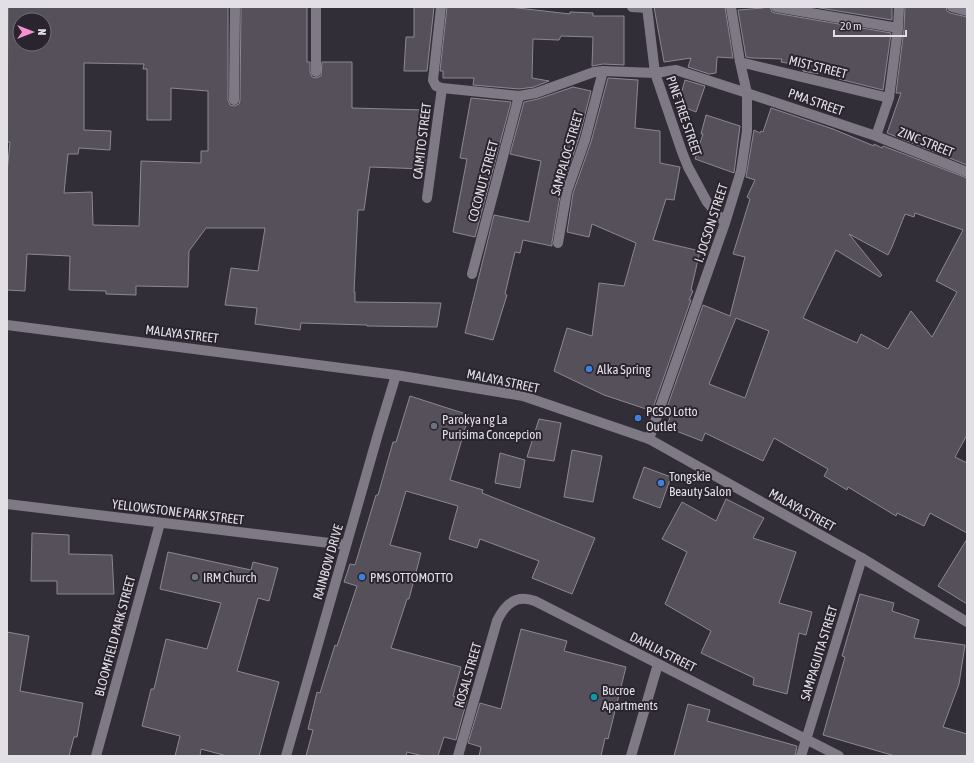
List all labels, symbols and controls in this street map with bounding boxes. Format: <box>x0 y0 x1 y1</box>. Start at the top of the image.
north arrow <box>12 12 52 52</box>
scale bar <box>834 12 906 38</box>
text: 20 m <box>840 19 862 33</box>
text: N <box>36 29 48 35</box>
street label: MIST STREET <box>787 53 849 82</box>
street label: PINE TREE STREET <box>663 74 705 159</box>
street label: PMA STREET <box>786 86 846 119</box>
street label: CAIMITO STREET <box>410 102 434 180</box>
street label: SAMPALOC STREET <box>548 109 586 197</box>
street label: ZINC STREET <box>896 124 956 160</box>
street label: COCONUT STREET <box>465 138 501 223</box>
street label: I. JOCSON STREET <box>691 181 731 264</box>
street label: MALAYA STREET <box>145 322 220 346</box>
place label: Alka Spring <box>597 362 651 377</box>
marker: Alka Spring <box>584 364 594 374</box>
street label: MALAYA STREET <box>465 366 541 396</box>
place label: PCSO Lotto Outlet <box>646 404 698 434</box>
place label: Parokya ng La Purisima Concepcion <box>442 412 542 442</box>
marker: PCSO Lotto Outlet <box>633 413 643 423</box>
marker: Parokya ng La Purisima Concepcion <box>429 421 439 431</box>
place label: Tongskie Beauty Salon <box>669 469 732 499</box>
marker: Tongskie Beauty Salon <box>656 478 666 488</box>
street label: MALAYA STREET <box>766 486 838 535</box>
street label: YELLOWSTONE PARK STREET <box>111 496 245 528</box>
street label: RAINBOW DRIVE <box>310 522 346 601</box>
place label: IRM Church <box>203 570 257 585</box>
place label: PMS OTTOMOTTO <box>370 570 454 585</box>
marker: IRM Church <box>190 572 200 582</box>
marker: PMS OTTOMOTTO <box>357 572 367 582</box>
street label: BLOOMFIELD PARK STREET <box>92 574 138 698</box>
street label: SAMPAGUITA STREET <box>797 603 841 702</box>
street label: DAHLIA STREET <box>627 629 699 675</box>
street label: ROSAL STREET <box>452 640 485 709</box>
place label: Bucroe Apartments <box>602 683 658 713</box>
marker: Bucroe Apartments <box>589 692 599 702</box>

